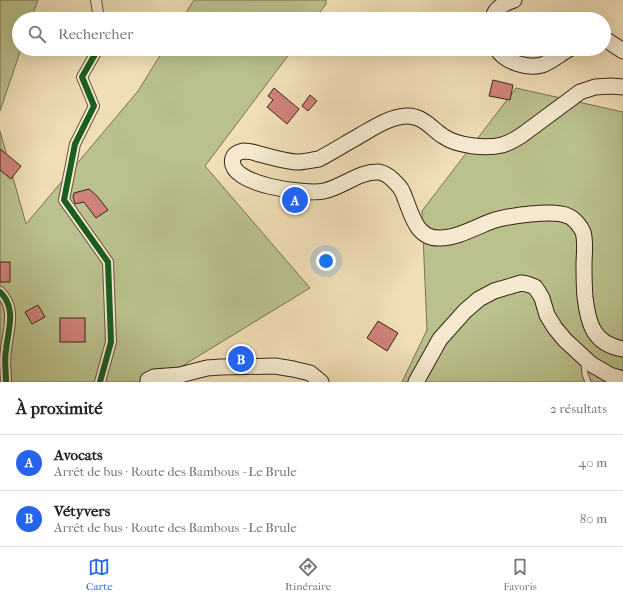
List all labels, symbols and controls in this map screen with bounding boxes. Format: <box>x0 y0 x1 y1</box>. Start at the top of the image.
search box <box>12 12 611 56</box>
icon: search <box>26 23 48 45</box>
text: Rechercher <box>58 25 133 43</box>
pin: A <box>282 185 308 215</box>
your location <box>316 251 336 271</box>
pin: B <box>228 344 254 374</box>
text: À proximité <box>16 398 103 418</box>
text: 2 résultats <box>550 401 607 416</box>
text: Avocats <box>54 446 103 464</box>
text: A <box>25 455 33 470</box>
text: 40 m <box>579 455 607 470</box>
text: Arrêt de bus · Route des Bambous - Le Brule <box>54 464 297 479</box>
text: Vétyvers <box>54 502 110 520</box>
text: B <box>25 511 33 526</box>
text: 80 m <box>580 511 607 526</box>
text: Arrêt de bus · Route des Bambous - Le Brule <box>54 520 297 535</box>
tab: Carte <box>86 556 113 593</box>
tab: Itinéraire <box>285 556 331 593</box>
tab: Favoris <box>503 556 537 593</box>

